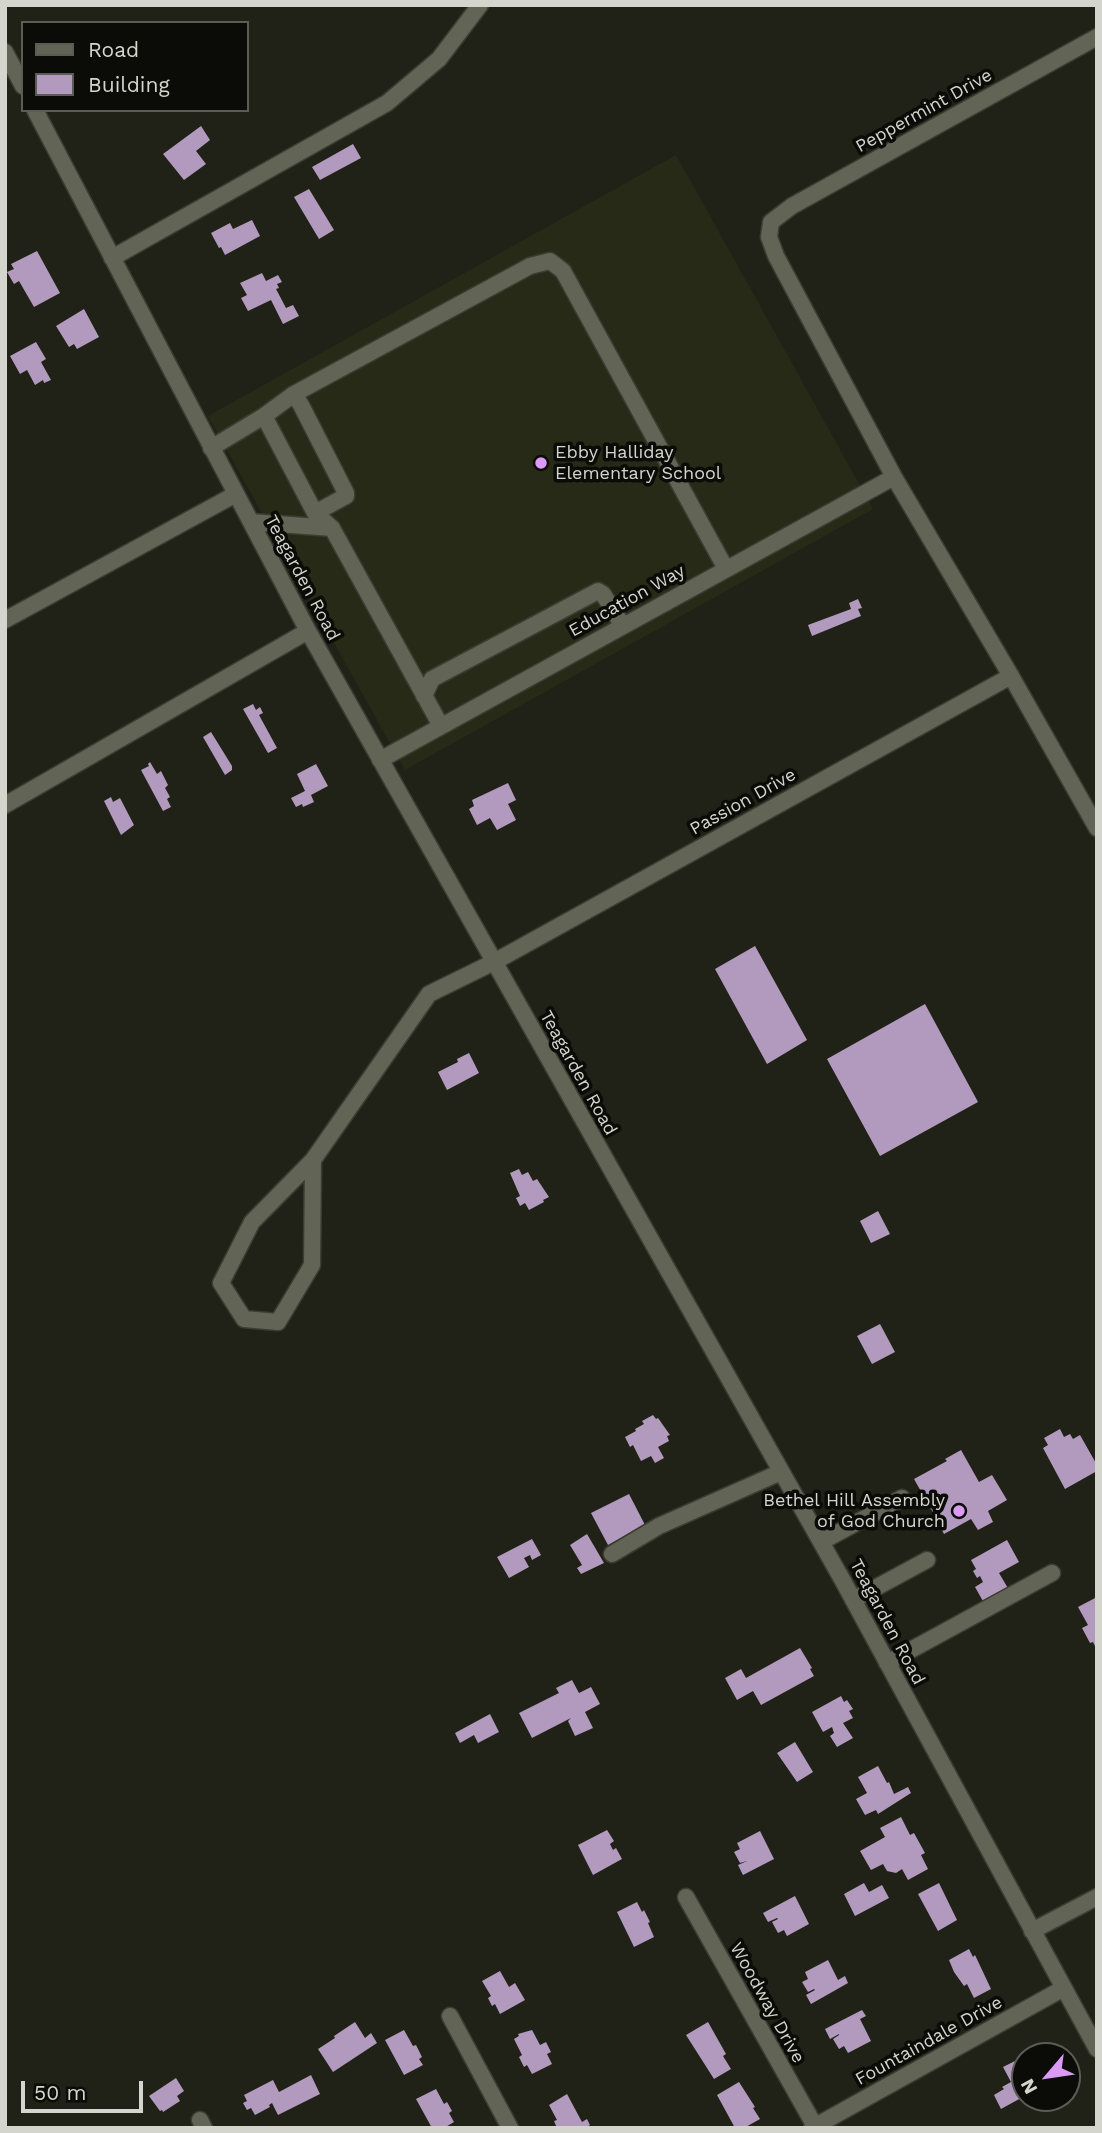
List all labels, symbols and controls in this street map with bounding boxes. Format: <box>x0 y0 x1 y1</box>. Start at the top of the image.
legend <box>21 21 248 112</box>
text: Road <box>88 37 139 62</box>
street label: Peppermint Drive <box>852 64 996 158</box>
text: Building <box>88 72 170 97</box>
place label: Ebby Halliday Elementary School <box>555 442 721 484</box>
marker: Ebby Halliday Elementary School <box>533 455 549 471</box>
street label: Teagarden Road <box>260 511 344 645</box>
street label: Education Way <box>565 560 689 642</box>
street label: Passion Drive <box>686 764 800 840</box>
street label: Teagarden Road <box>535 1007 621 1139</box>
place label: Bethel Hill Assembly of God Church <box>763 1490 945 1532</box>
marker: Bethel Hill Assembly of God Church <box>951 1503 967 1519</box>
street label: Teagarden Road <box>845 1555 929 1689</box>
street label: Woodway Drive <box>725 1939 809 2067</box>
street label: Fountaindale Drive <box>852 1992 1006 2090</box>
north arrow <box>1011 2042 1081 2112</box>
scale bar <box>24 2066 147 2110</box>
text: N <box>1015 2075 1042 2098</box>
text: 50 m <box>34 2080 86 2105</box>

